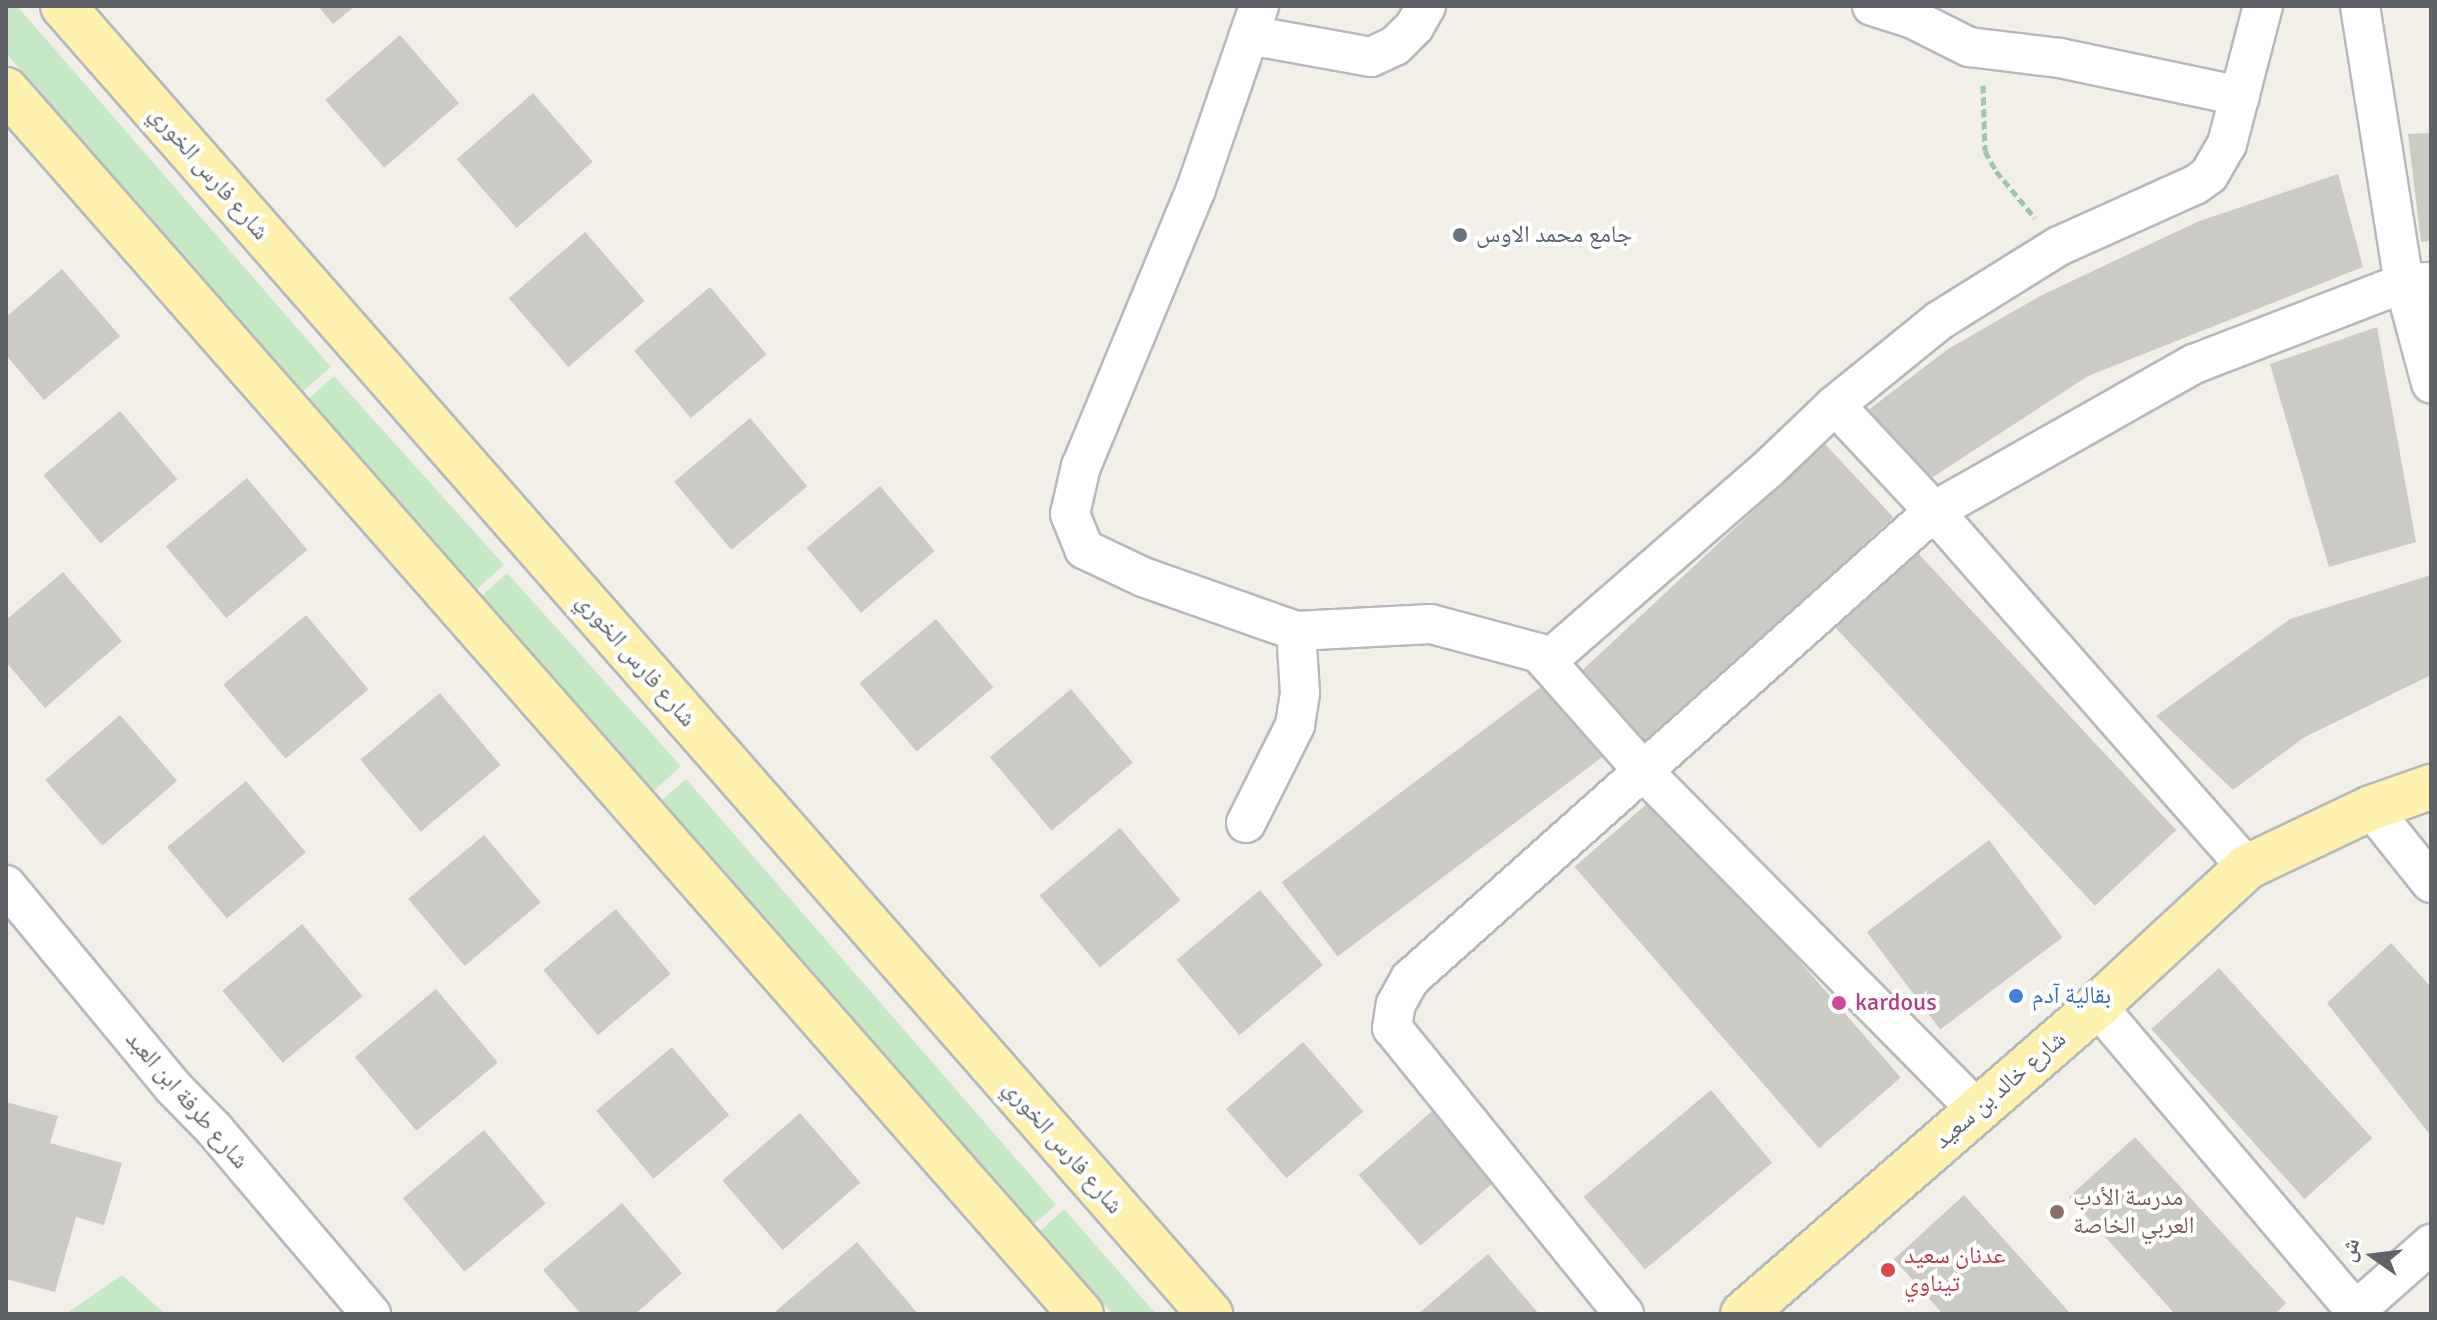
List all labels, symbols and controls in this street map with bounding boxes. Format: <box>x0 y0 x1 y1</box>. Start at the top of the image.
street label: شارع فارس الخوري <box>143 100 275 246</box>
place label: جامع محمد الاوس <box>1476 221 1632 249</box>
marker: جامع محمد الاوس <box>1451 226 1469 244</box>
street label: شارع فارس الخوري <box>570 587 702 733</box>
place label: بقالية آدم <box>2032 982 2111 1010</box>
marker: بقالية آدم <box>2007 987 2025 1005</box>
place label: kardous <box>1855 989 1937 1017</box>
marker: kardous <box>1830 994 1848 1012</box>
street label: شارع طرفة ابن العبد <box>119 1025 255 1175</box>
street label: شارع خالد بن سعيد <box>1928 1025 2072 1155</box>
street label: شارع فارس الخوري <box>997 1074 1129 1220</box>
place label: مدرسة الأدب العربي الخاصة <box>2073 1184 2194 1240</box>
marker: مدرسة الأدب العربي الخاصة <box>2048 1203 2066 1221</box>
north arrow <box>2333 1216 2413 1296</box>
text: ش <box>2333 1235 2365 1265</box>
place label: عدنان سعيد تيناوي <box>1904 1242 2005 1298</box>
marker: عدنان سعيد تيناوي <box>1879 1261 1897 1279</box>

